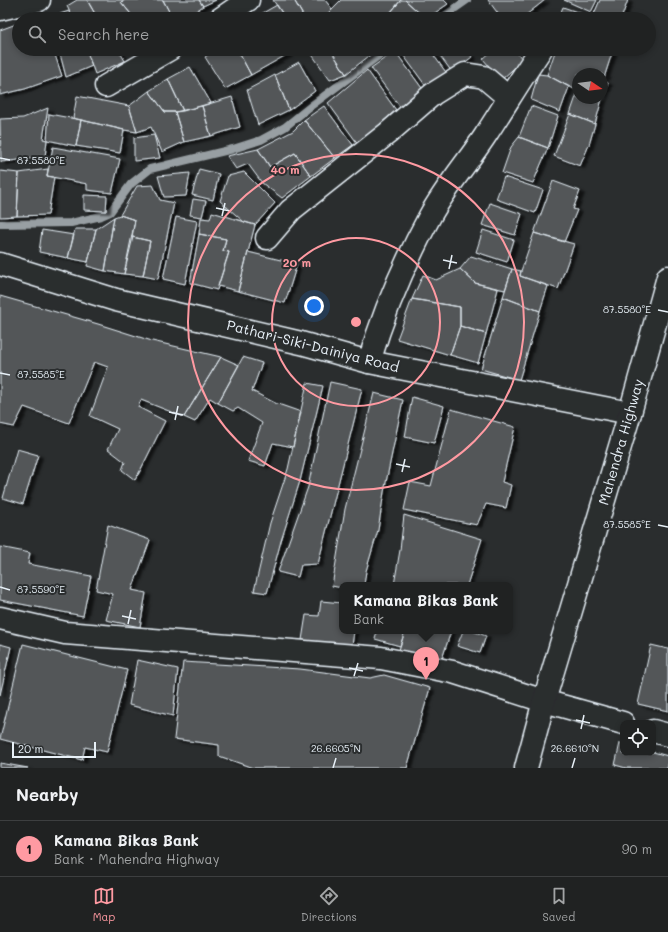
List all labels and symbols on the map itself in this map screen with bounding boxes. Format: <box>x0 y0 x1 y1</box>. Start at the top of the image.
north arrow <box>572 68 608 104</box>
text: 87.5580°E <box>17 153 65 167</box>
text: 40 m <box>270 161 300 177</box>
text: 20 m <box>283 254 311 270</box>
your location <box>304 296 324 316</box>
text: 87.5580°E <box>603 302 651 316</box>
street label: Pathari-Siki-Dainiya Road <box>225 315 401 376</box>
centre of rings <box>349 315 363 329</box>
text: 87.5585°E <box>17 367 65 381</box>
street label: Mahendra Highway <box>593 377 648 507</box>
text: 87.5585°E <box>603 517 651 531</box>
text: 87.5590°E <box>17 582 65 596</box>
pin: 1 <box>413 647 439 680</box>
scale bar <box>12 740 96 759</box>
text: 26.6605°N <box>311 741 361 755</box>
text: 26.6610°N <box>551 741 599 755</box>

